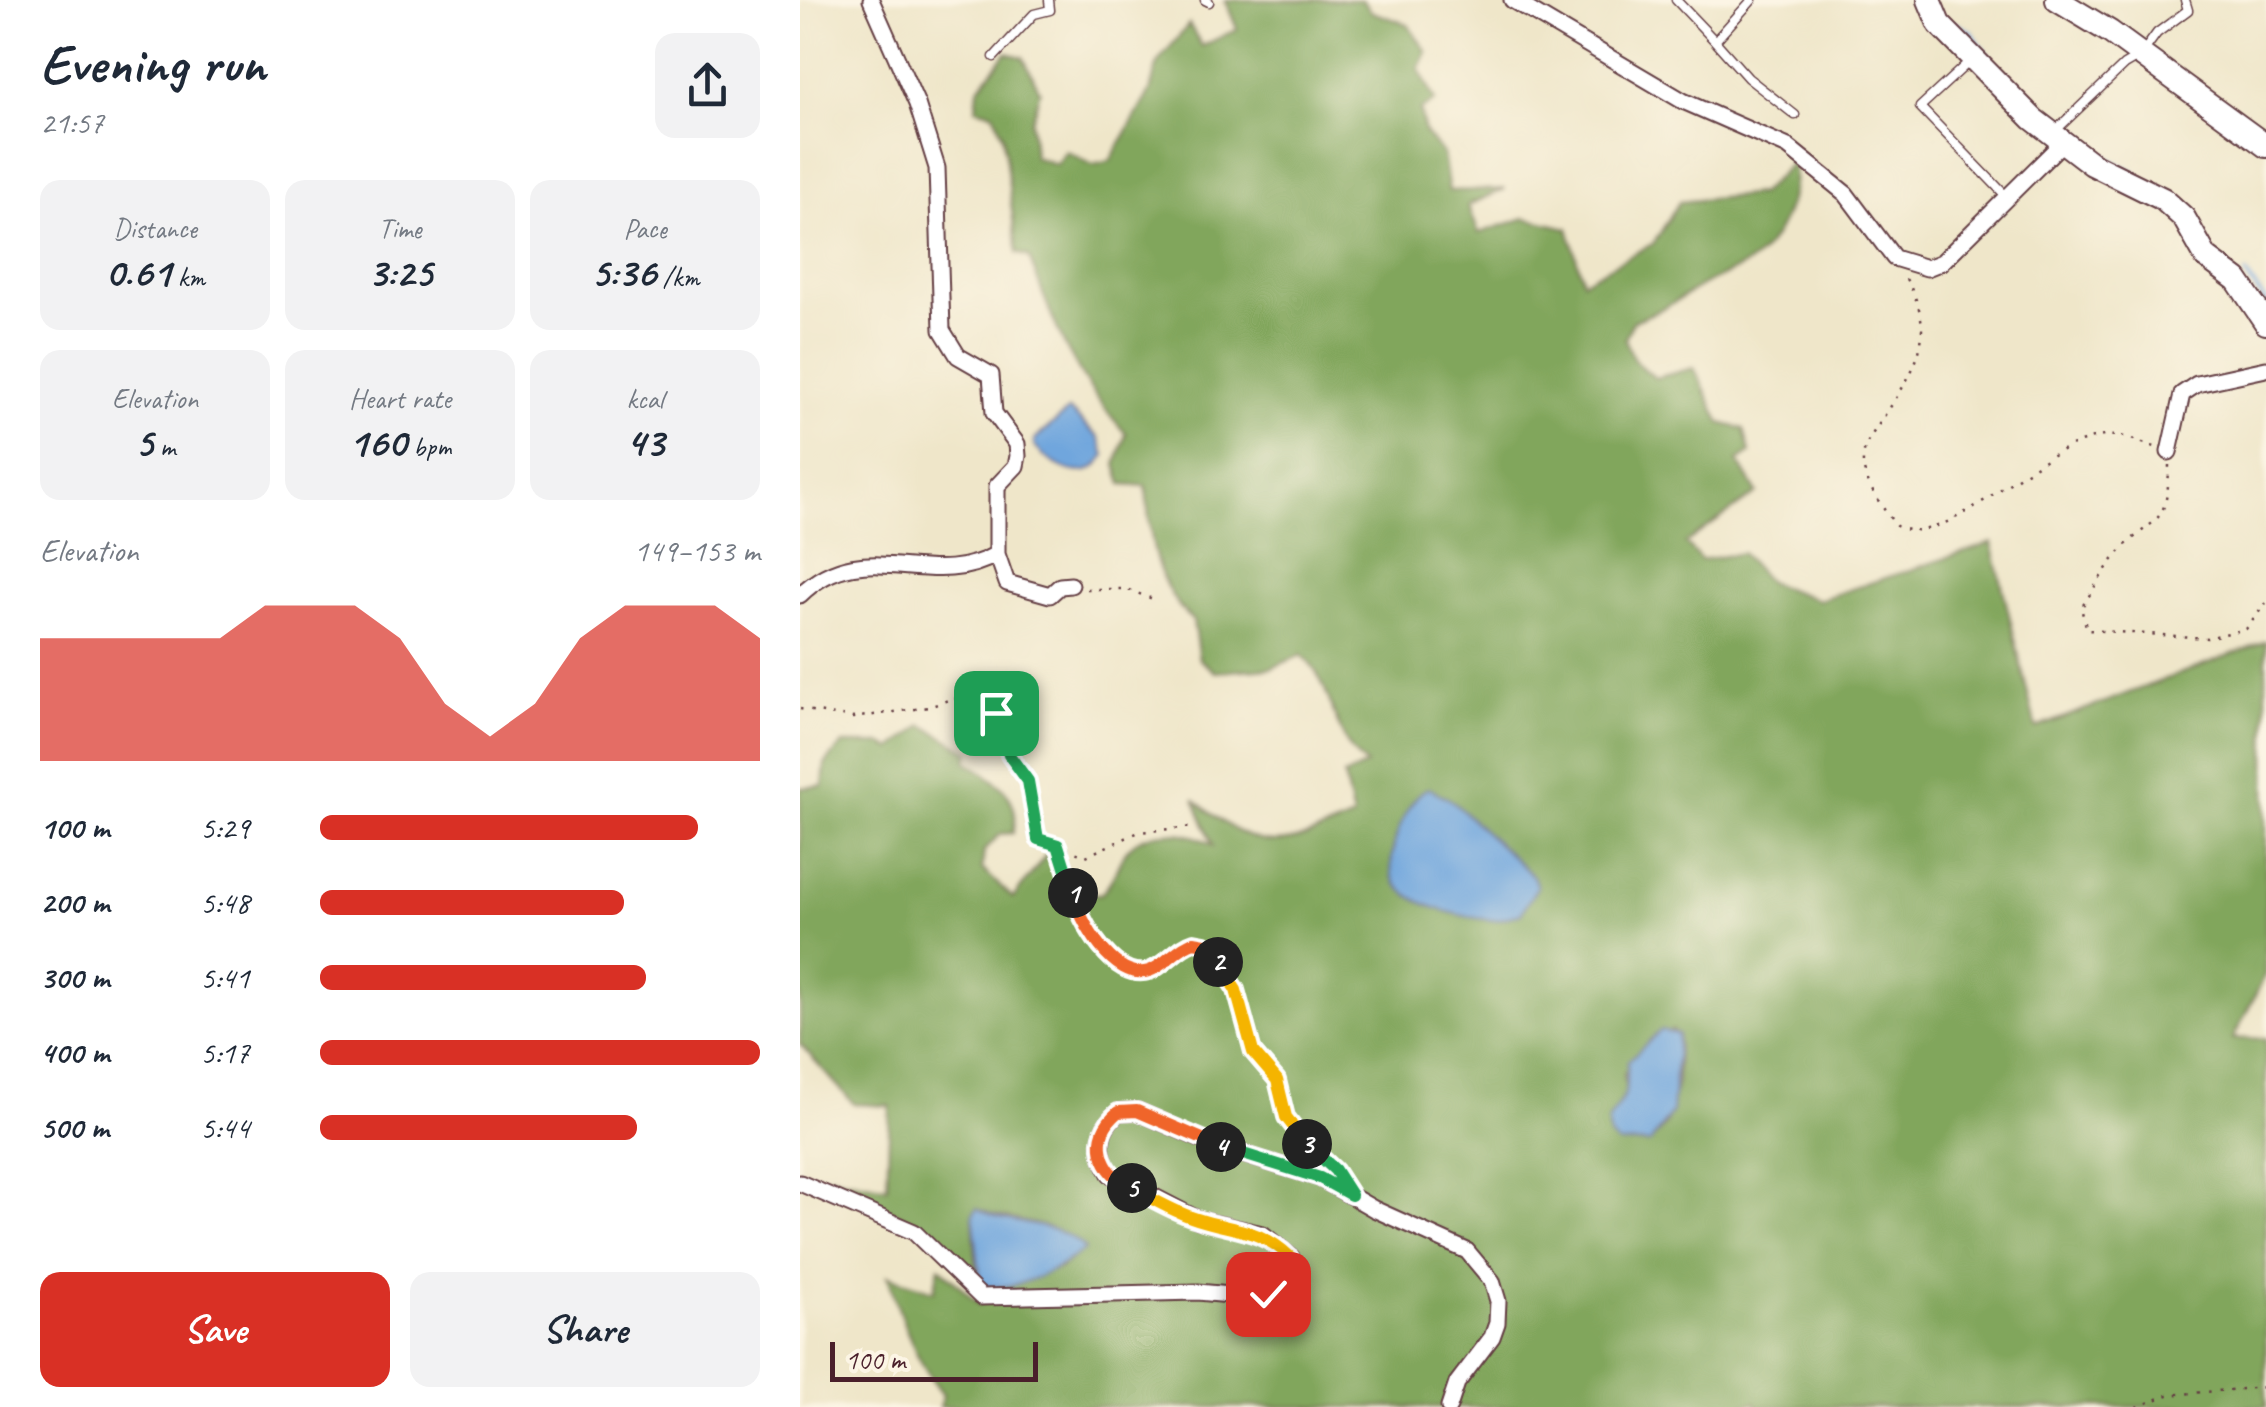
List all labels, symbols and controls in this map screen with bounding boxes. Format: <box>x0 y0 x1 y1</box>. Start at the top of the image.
text: Evening run <box>40 29 265 99</box>
button: share <box>655 33 760 138</box>
text: 21:57 <box>40 102 104 143</box>
text: Distance <box>113 211 197 246</box>
text: Time <box>379 211 421 246</box>
text: Pace <box>623 211 667 246</box>
text: 0.61 <box>105 246 171 299</box>
text: 3:25 <box>368 246 432 299</box>
text: 5:36 <box>591 246 656 299</box>
text: km <box>171 259 205 294</box>
text: /km <box>656 259 699 294</box>
text: Elevation <box>112 381 198 416</box>
text: Heart rate <box>349 381 451 416</box>
text: kcal <box>626 381 664 416</box>
text: 5 <box>135 416 153 469</box>
text: 160 <box>349 416 406 469</box>
text: 43 <box>626 416 664 469</box>
text: m <box>153 429 175 464</box>
text: bpm <box>406 429 451 464</box>
text: Elevation <box>40 530 138 571</box>
text: 149–153 m <box>634 530 760 571</box>
pin <box>954 671 1039 756</box>
icon: arrive <box>969 686 1024 741</box>
text: 100 m <box>40 807 109 848</box>
text: 5:29 <box>200 807 250 848</box>
pin: 1 <box>1048 868 1098 918</box>
text: 1 <box>1067 875 1079 910</box>
text: 200 m <box>40 882 109 923</box>
text: 5:48 <box>200 882 250 923</box>
pin: 2 <box>1193 937 1243 987</box>
text: 2 <box>1212 944 1224 979</box>
text: 300 m <box>40 957 109 998</box>
text: 5:41 <box>200 957 250 998</box>
text: 400 m <box>40 1032 109 1073</box>
text: 5:17 <box>200 1032 250 1073</box>
text: 500 m <box>40 1107 109 1148</box>
text: 5:44 <box>200 1107 250 1148</box>
pin: 3 <box>1282 1119 1332 1169</box>
pin: 4 <box>1196 1122 1246 1172</box>
text: 3 <box>1301 1126 1313 1161</box>
text: 4 <box>1215 1129 1227 1164</box>
pin: 5 <box>1107 1163 1157 1213</box>
text: 5 <box>1126 1170 1138 1205</box>
pin <box>1226 1252 1311 1337</box>
icon: check <box>1241 1267 1296 1322</box>
button: Save <box>40 1272 390 1387</box>
button: Share <box>410 1272 760 1387</box>
scale bar <box>830 1337 1038 1382</box>
text: 100 m <box>845 1342 905 1377</box>

